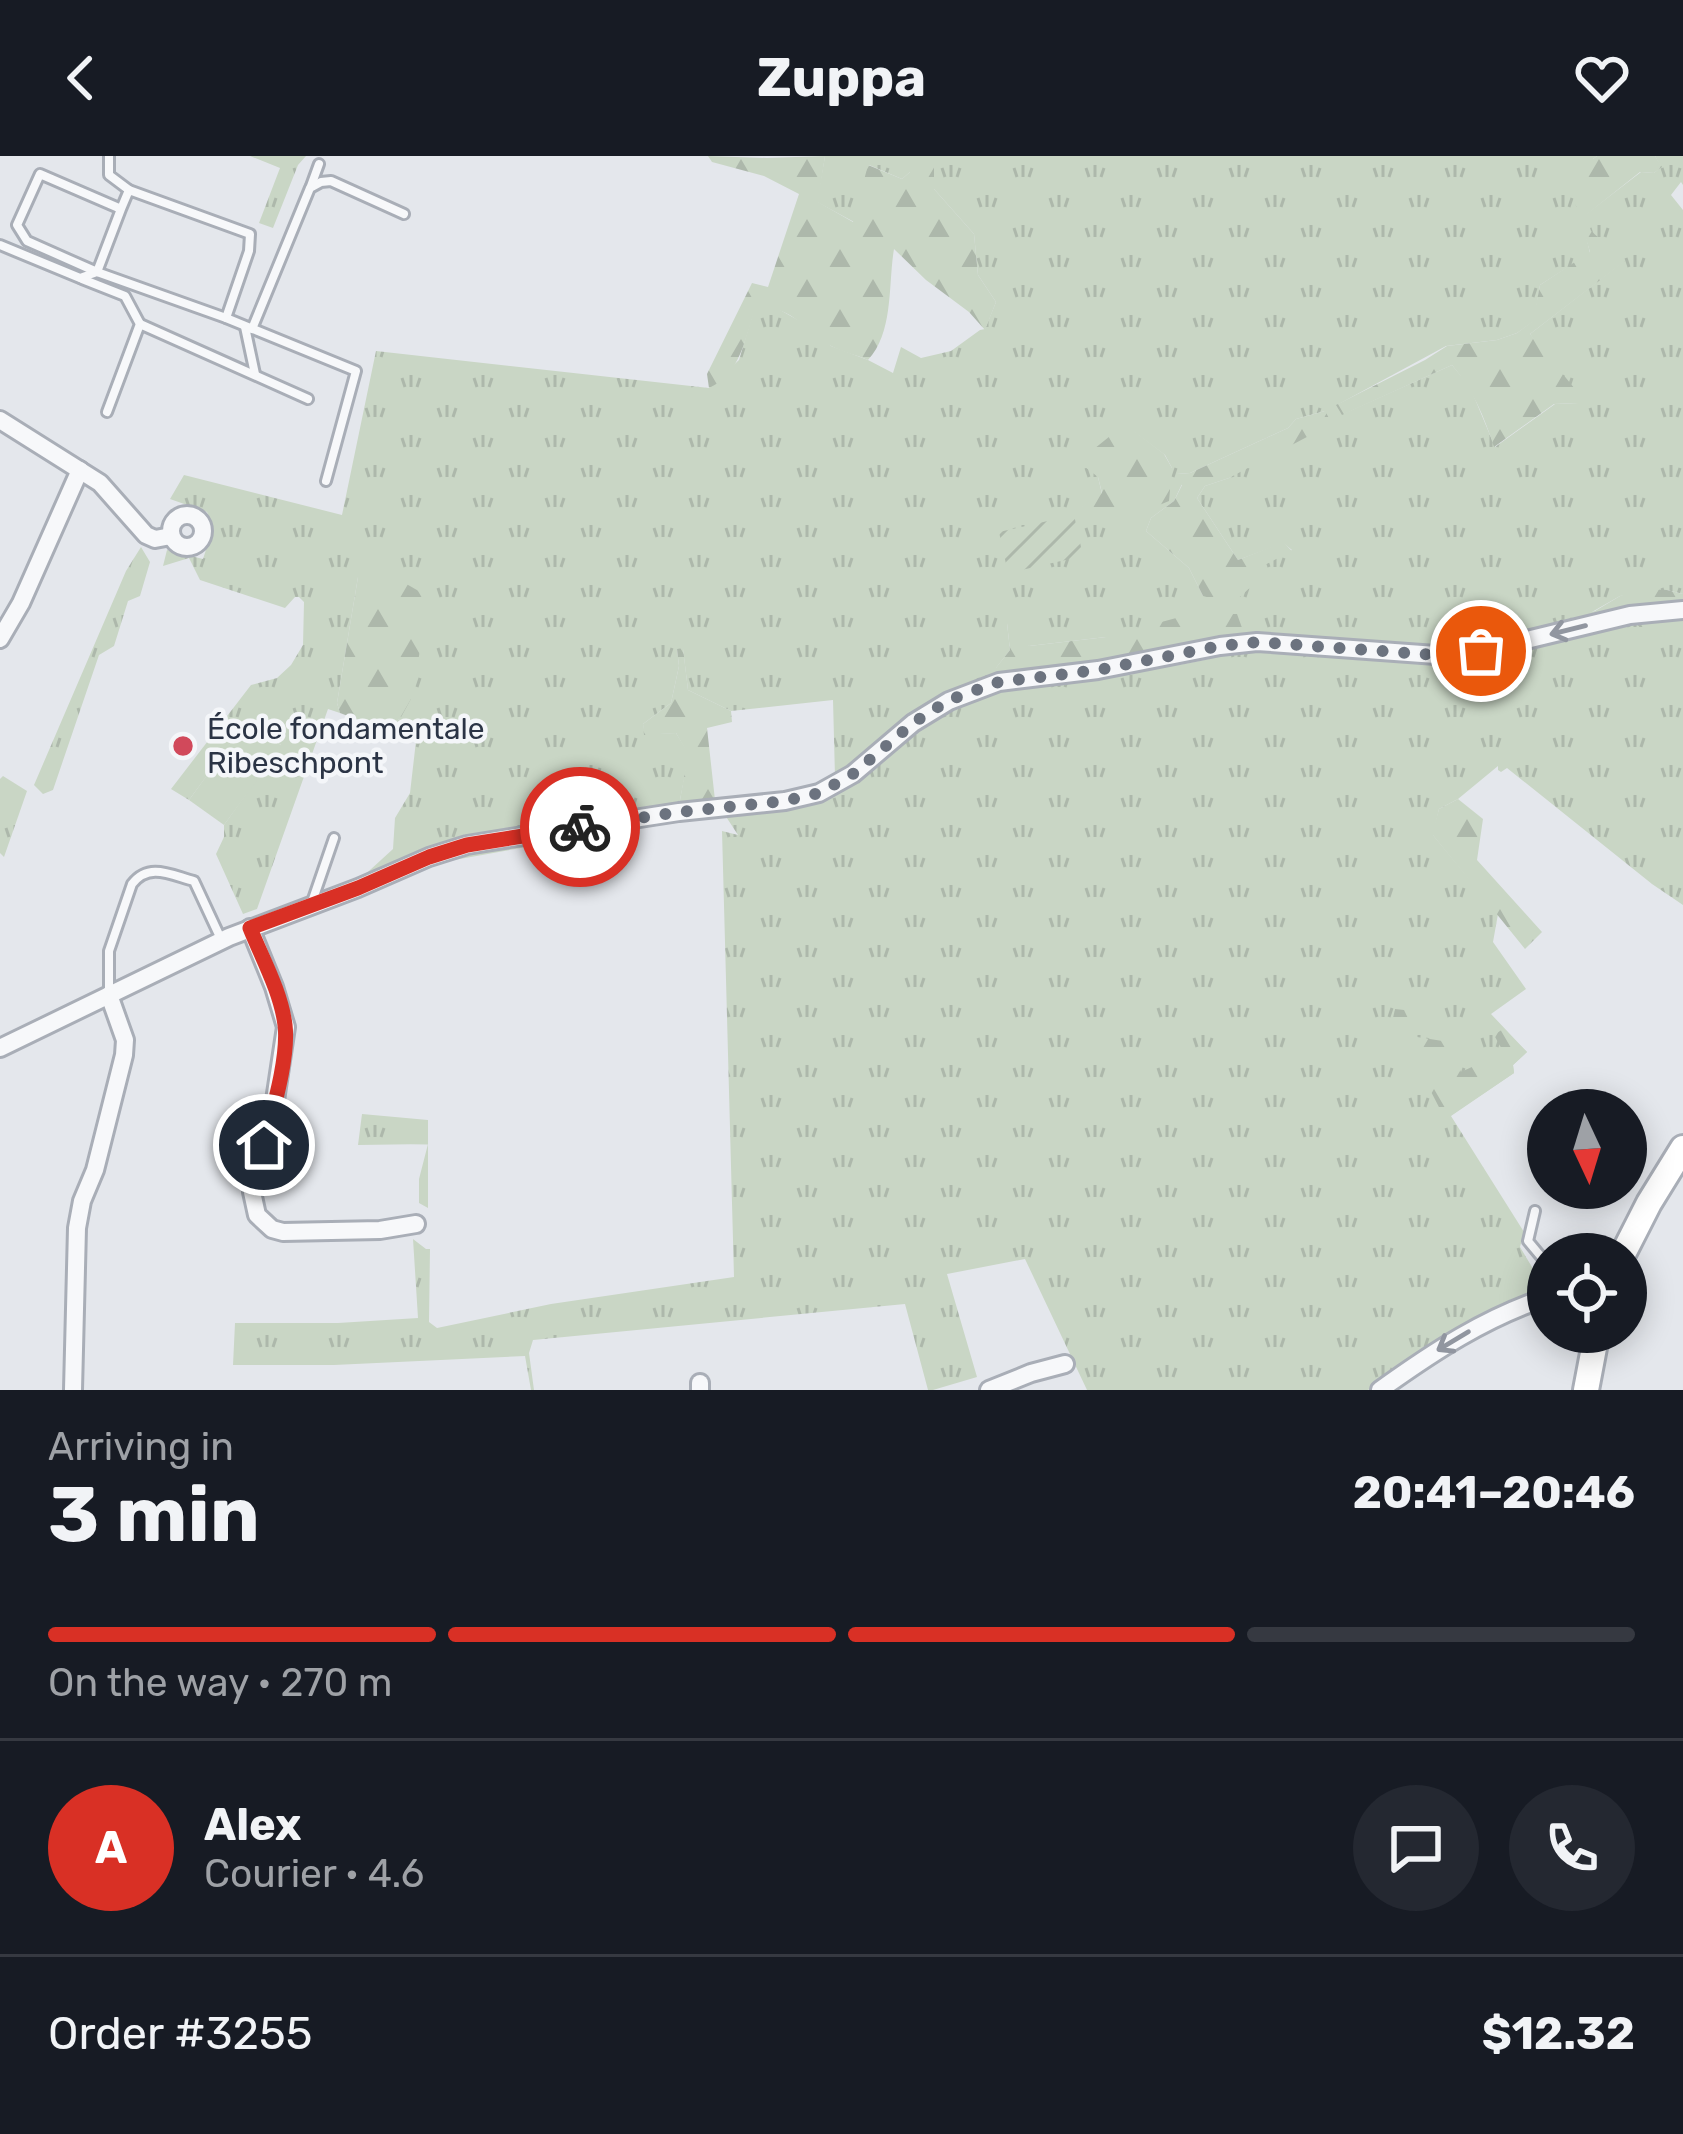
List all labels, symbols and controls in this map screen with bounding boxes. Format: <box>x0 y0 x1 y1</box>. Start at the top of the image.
icon: back <box>48 45 114 111</box>
icon: heart <box>1569 45 1635 111</box>
text: Zuppa <box>757 46 926 110</box>
pin <box>1430 600 1532 702</box>
icon: bag <box>1448 618 1514 684</box>
one-way arrow <box>1550 620 1588 642</box>
place label: École fondamentale Ribeschpont <box>207 711 485 781</box>
marker: École fondamentale Ribeschpont <box>170 733 196 759</box>
courier <box>520 767 640 887</box>
icon: bike <box>547 794 613 860</box>
north arrow <box>1527 1089 1647 1209</box>
map controls <box>1527 1089 1647 1353</box>
pin <box>213 1094 315 1196</box>
icon: home <box>231 1112 297 1178</box>
button: locate <box>1527 1233 1647 1353</box>
one-way arrow <box>1437 1329 1471 1353</box>
text: Arriving in <box>48 1424 234 1470</box>
text: 20:41–20:46 <box>1353 1466 1635 1519</box>
text: 3 min <box>48 1468 260 1561</box>
text: On the way · 270 m <box>48 1660 392 1706</box>
button: chat <box>1353 1785 1479 1911</box>
button: phone <box>1509 1785 1635 1911</box>
text: Alex <box>204 1798 302 1851</box>
text: A <box>95 1821 127 1874</box>
text: Courier · 4.6 <box>204 1851 424 1897</box>
text: Order #3255 <box>48 2007 312 2060</box>
text: $12.32 <box>1482 2007 1635 2060</box>

